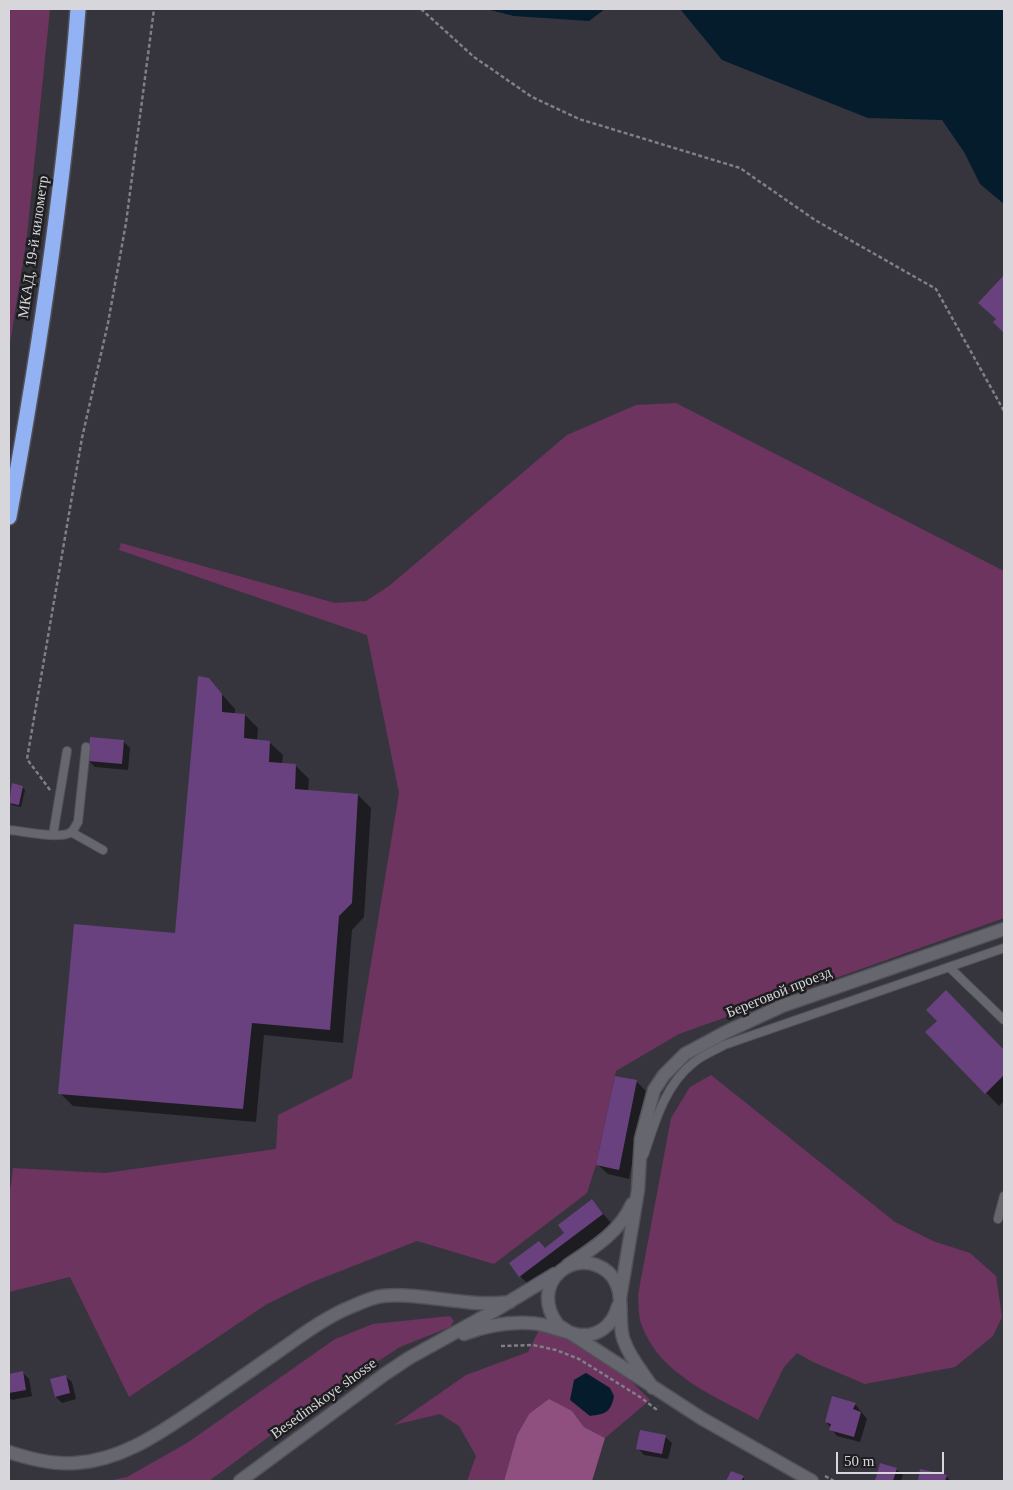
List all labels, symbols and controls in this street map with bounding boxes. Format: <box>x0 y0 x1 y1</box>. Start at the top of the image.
street label: МКАД, 19-й километр <box>15 174 53 320</box>
street label: Береговой проезд <box>724 964 834 1022</box>
street label: Besedinskoye shosse <box>268 1355 380 1443</box>
scale bar <box>838 1442 946 1474</box>
text: 50 m <box>844 1453 874 1469</box>

